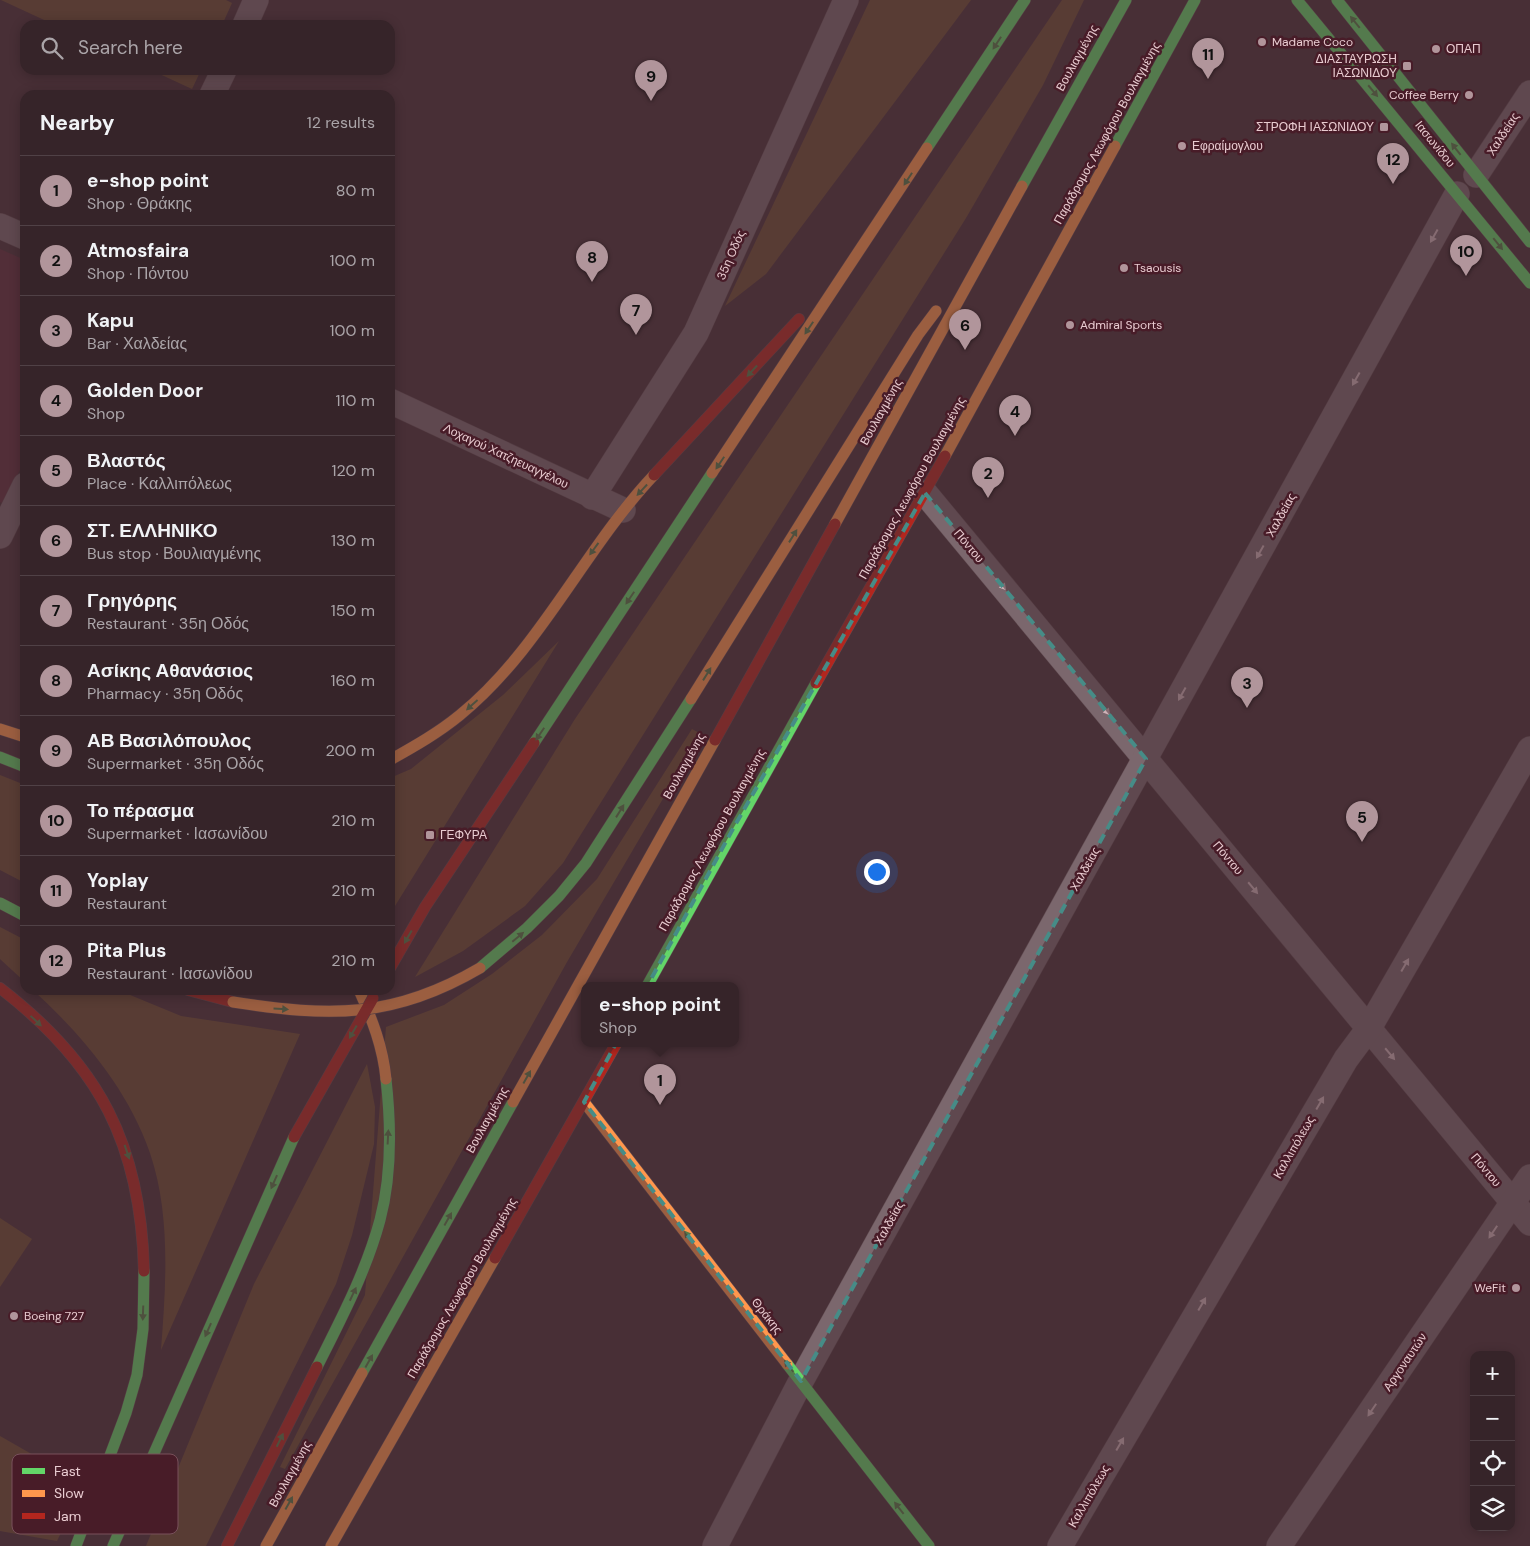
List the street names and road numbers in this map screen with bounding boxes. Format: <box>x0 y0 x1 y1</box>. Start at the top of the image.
street label: Βουλιαγμένης <box>1052 22 1102 94</box>
street label: Παράδρομος Λεωφόρου Βουλιαγμένης <box>1050 39 1164 227</box>
street label: Χαλδείας <box>1483 109 1523 159</box>
street label: Ιασωνίδου <box>1411 117 1459 171</box>
street label: 35η Οδός <box>713 227 749 282</box>
street label: Βουλιαγμένης <box>856 376 906 448</box>
street label: Παράδρομος Λεωφόρου Βουλιαγμένης <box>855 394 969 582</box>
street label: Λοχαγού Χατζηευαγγέλου <box>441 420 571 492</box>
street label: Χαλδείας <box>1262 490 1300 540</box>
street label: Πόντου <box>950 526 988 566</box>
street label: Βουλιαγμένης <box>659 730 709 802</box>
street label: Παράδρομος Λεωφόρου Βουλιαγμένης <box>655 746 769 934</box>
street label: Πόντου <box>1209 838 1247 878</box>
street label: Χαλδείας <box>1066 844 1104 894</box>
street label: Βουλιαγμένης <box>462 1084 512 1156</box>
street label: Καλλιπόλεως <box>1270 1112 1319 1181</box>
street label: Πόντου <box>1467 1150 1505 1190</box>
street label: Παράδρομος Λεωφόρου Βουλιαγμένης <box>404 1195 521 1381</box>
street label: Χαλδείας <box>870 1198 908 1248</box>
street label: Θράκης <box>748 1295 786 1337</box>
street label: Αργοναυτών <box>1380 1330 1430 1394</box>
street label: Βουλιαγμένης <box>265 1438 315 1510</box>
street label: Καλλιπόλεως <box>1065 1461 1114 1530</box>

